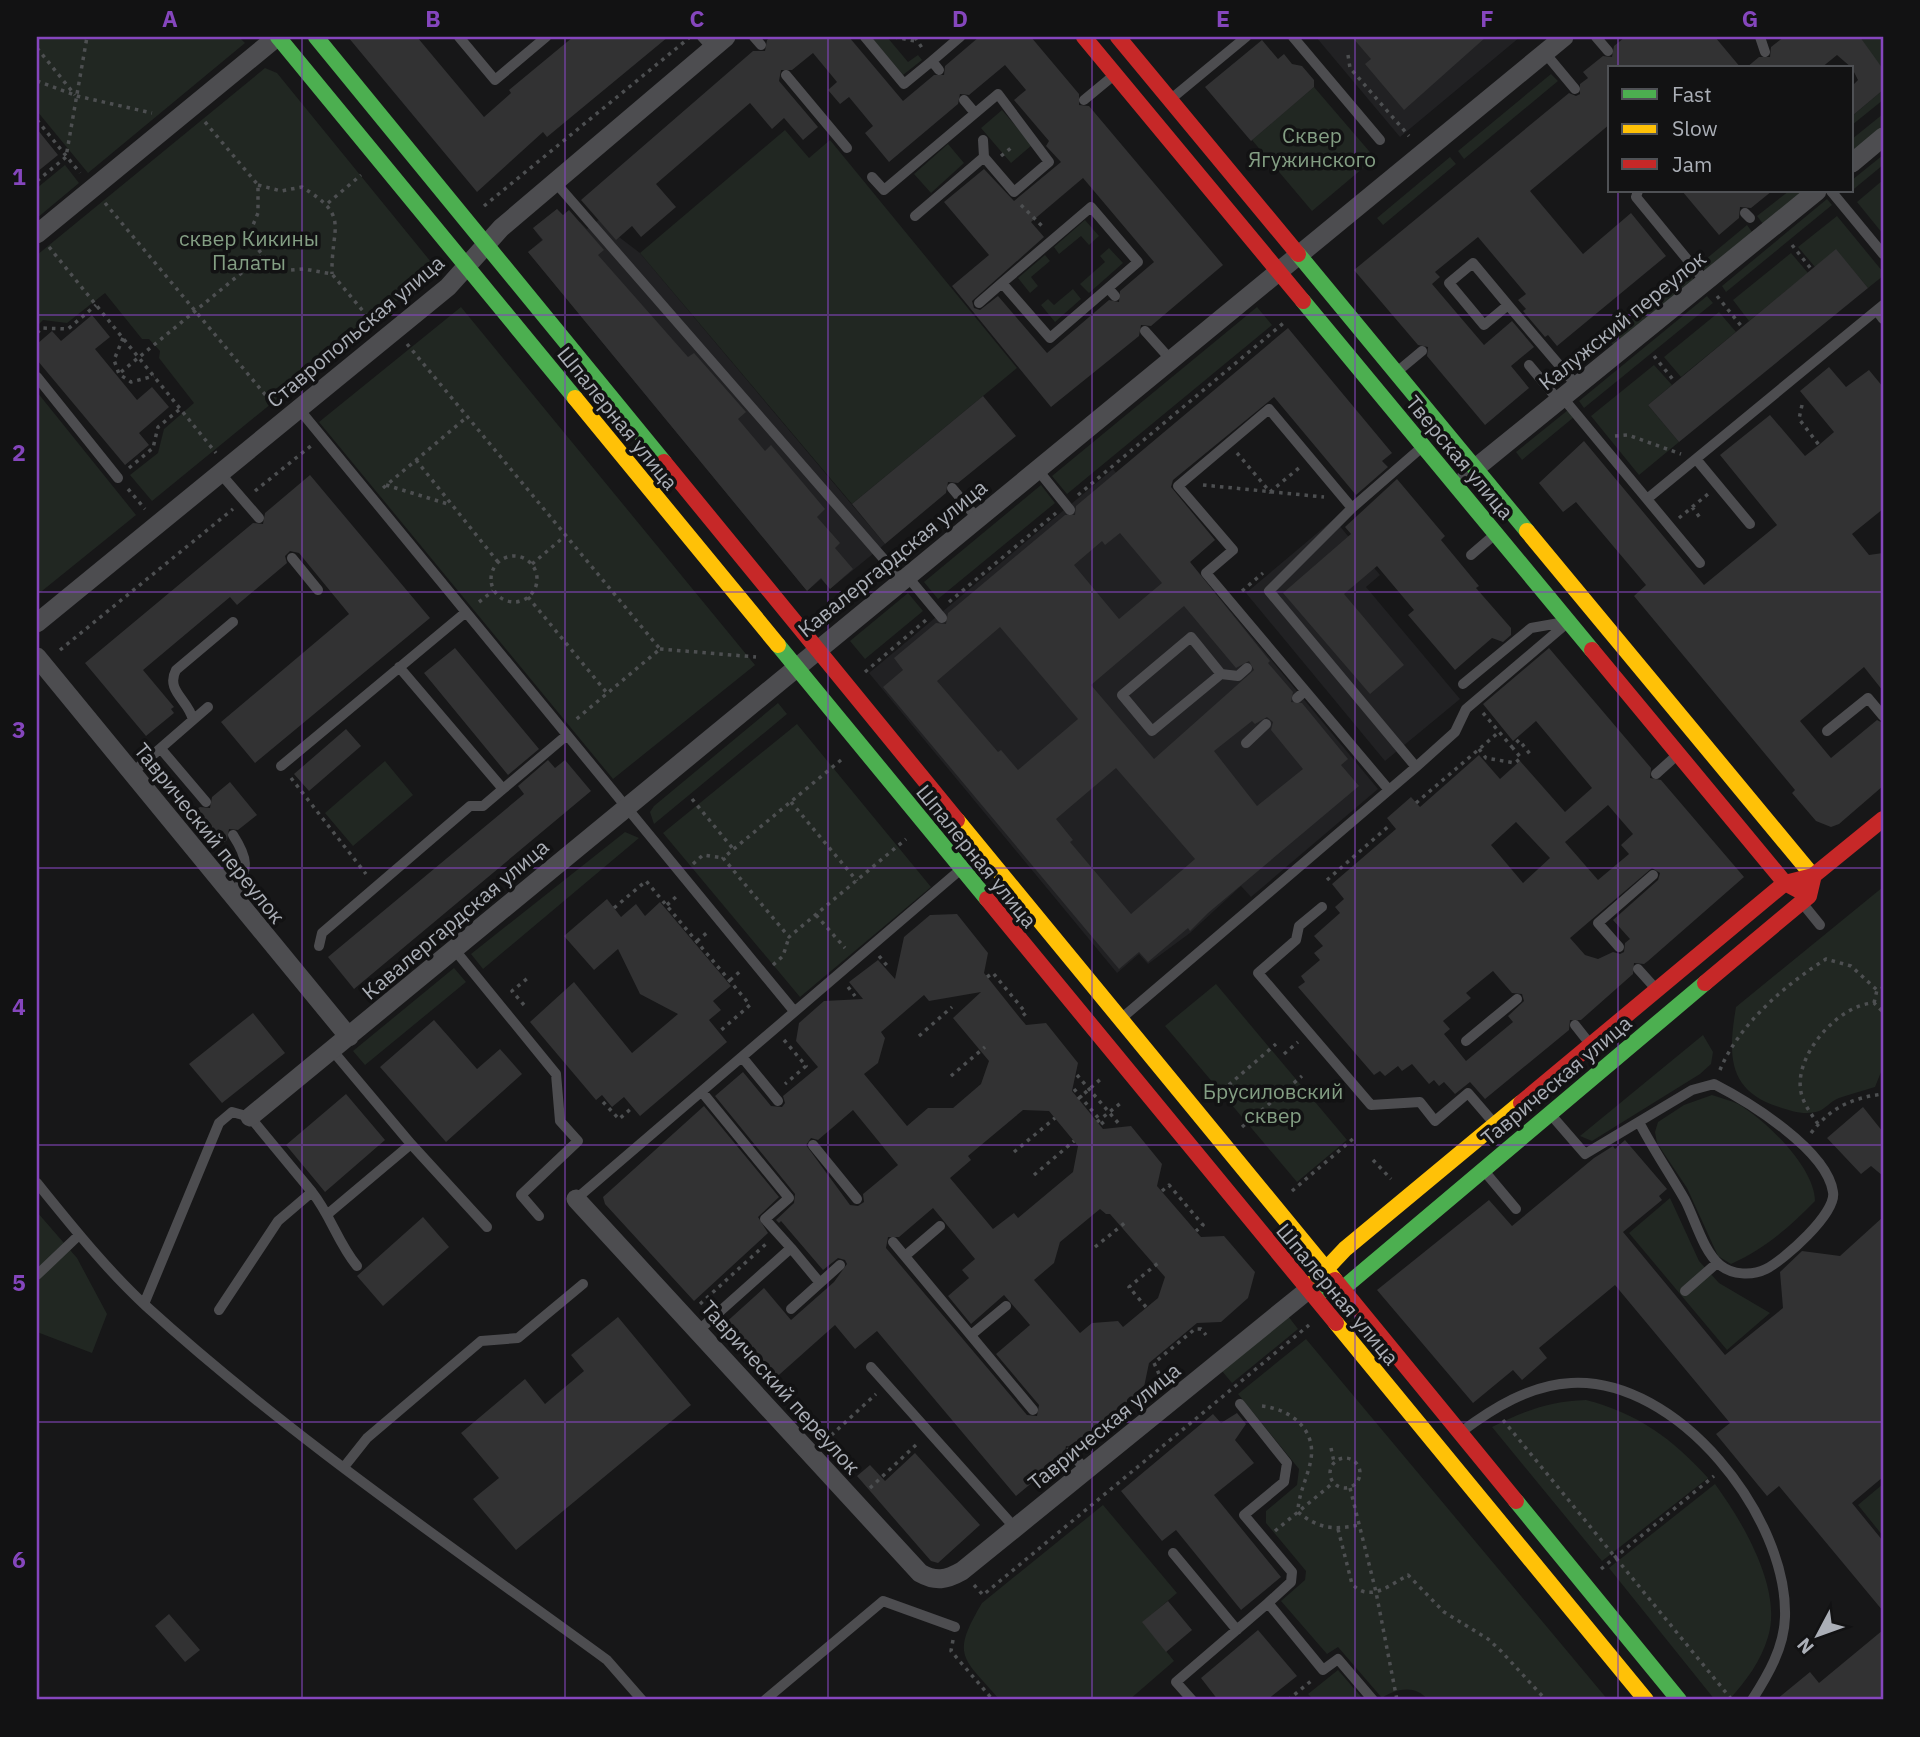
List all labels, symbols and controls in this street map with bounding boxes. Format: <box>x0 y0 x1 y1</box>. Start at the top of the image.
text: A <box>162 3 178 33</box>
text: B <box>425 3 441 33</box>
text: C <box>690 3 705 33</box>
text: D <box>952 3 968 33</box>
text: E <box>1216 3 1230 33</box>
text: F <box>1480 3 1494 33</box>
text: G <box>1742 3 1758 33</box>
legend <box>1608 66 1854 192</box>
text: Fast <box>1672 80 1712 108</box>
text: Slow <box>1672 114 1718 142</box>
park label: Сквер Ягужинского <box>1248 121 1376 173</box>
text: Jam <box>1672 150 1712 178</box>
text: 1 <box>12 161 26 191</box>
park label: сквер Кикины Палаты <box>179 224 319 276</box>
street label: Калужский переулок <box>1532 244 1712 396</box>
street label: Ставропольская улица <box>260 248 450 414</box>
street label: Шпалерная улица <box>551 340 685 496</box>
street label: Тверская улица <box>1400 389 1520 525</box>
text: 2 <box>12 437 26 467</box>
street label: Кавалергардская улица <box>792 473 992 643</box>
text: 3 <box>12 714 26 744</box>
street label: Таврический переулок <box>128 737 292 929</box>
street label: Шпалерная улица <box>910 778 1044 934</box>
street label: Кавалергардская улица <box>356 832 554 1006</box>
text: 4 <box>12 991 26 1021</box>
street label: Таврическая улица <box>1475 1009 1637 1151</box>
park label: Брусиловский сквер <box>1203 1077 1343 1129</box>
street label: Шпалерная улица <box>1270 1217 1406 1371</box>
text: 5 <box>12 1267 26 1297</box>
street label: Таврический переулок <box>695 1294 867 1480</box>
street label: Таврическая улица <box>1022 1356 1186 1496</box>
text: 6 <box>12 1544 26 1574</box>
north arrow <box>1784 1600 1854 1670</box>
text: N <box>1792 1633 1819 1659</box>

